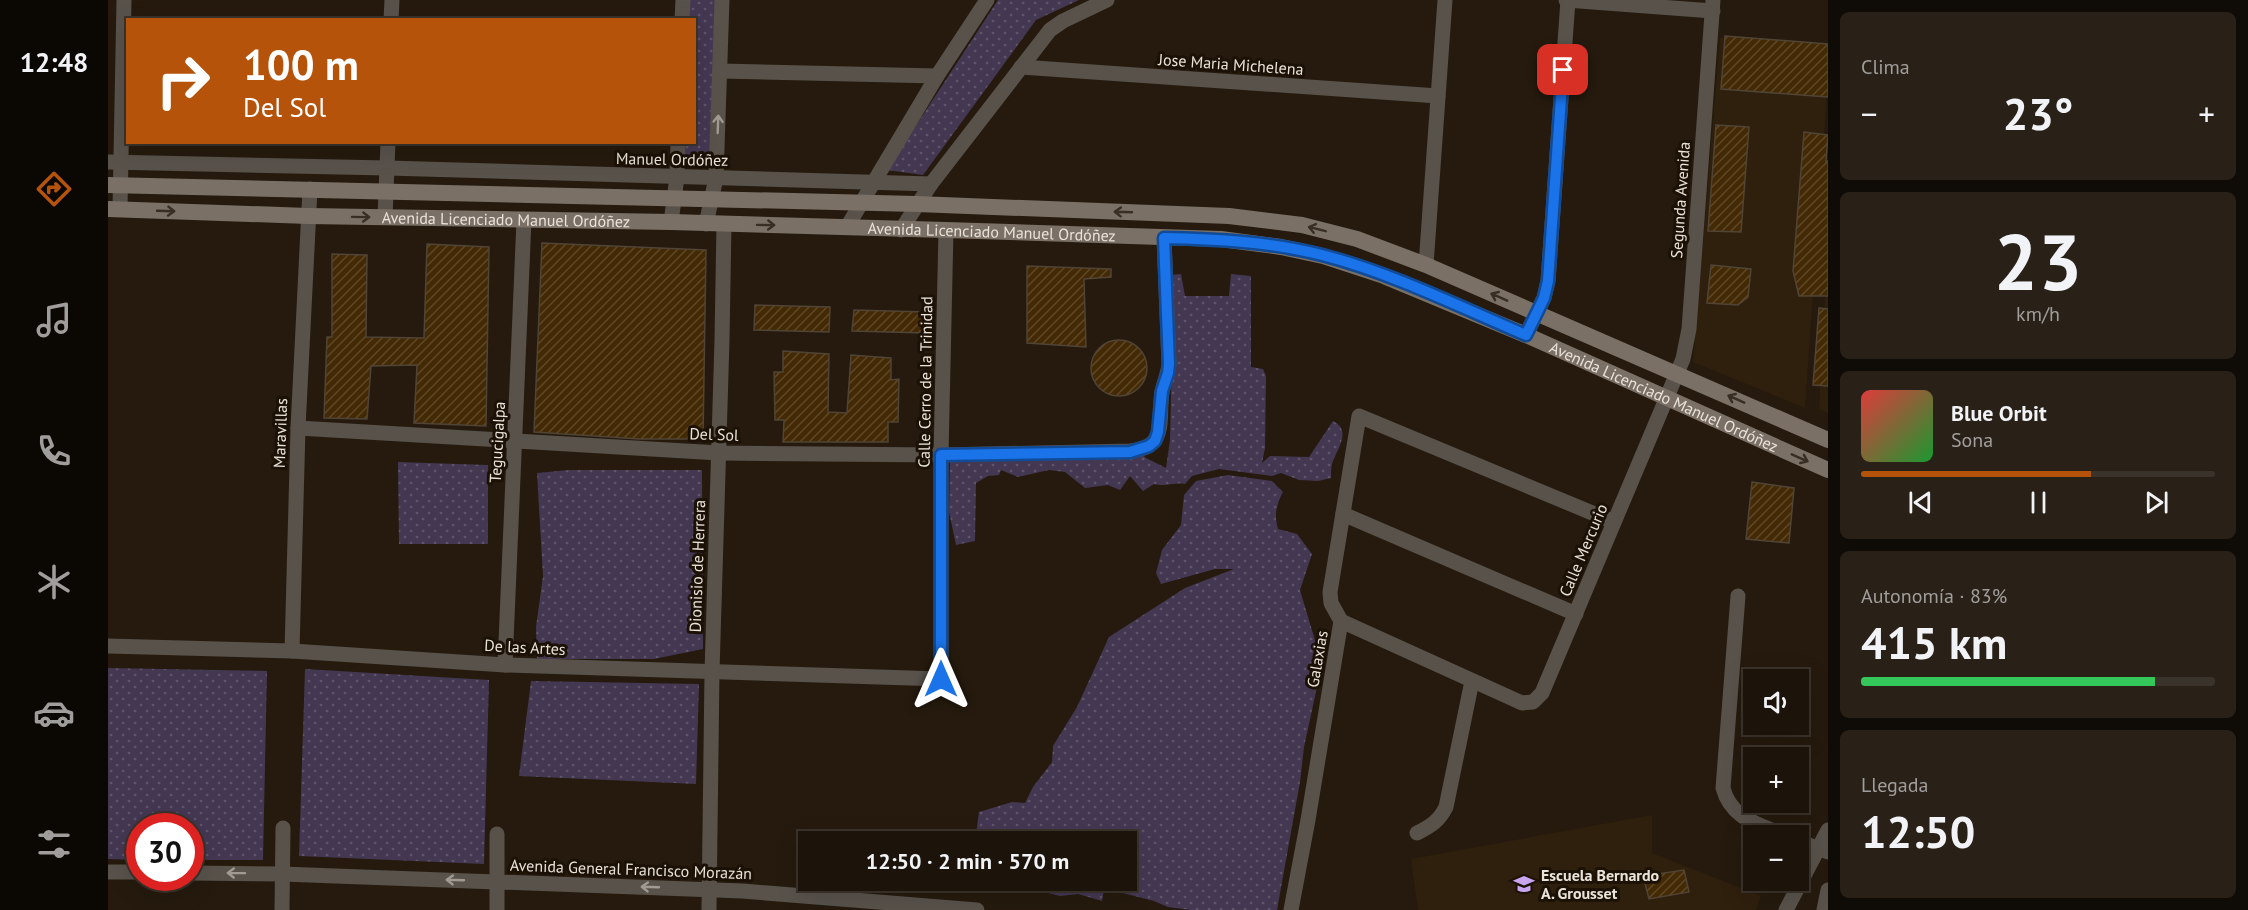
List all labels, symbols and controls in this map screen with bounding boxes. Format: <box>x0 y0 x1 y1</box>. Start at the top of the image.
text: 100 m <box>243 37 359 92</box>
icon: right <box>144 42 222 120</box>
pin <box>1537 44 1588 95</box>
text: 12:48 <box>20 45 88 79</box>
street label: Jose Maria Michelena <box>1157 49 1304 79</box>
icon: arrive <box>1546 53 1579 86</box>
text: Clima <box>1861 54 1910 80</box>
text: 23° <box>2003 84 2073 142</box>
text: Del Sol <box>243 90 326 124</box>
text: − <box>1861 92 1878 135</box>
text: + <box>2198 92 2215 135</box>
one-way arrow <box>712 115 724 135</box>
street label: Segunda Avenida <box>1666 141 1694 259</box>
street label: Manuel Ordóñez <box>616 148 728 170</box>
icon: directions <box>33 168 75 210</box>
one-way arrow <box>156 205 176 216</box>
one-way arrow <box>1114 206 1134 217</box>
street label: Avenida Licenciado Manuel Ordóñez <box>382 207 630 231</box>
one-way arrow <box>351 211 371 223</box>
text: 23 <box>1994 211 2082 312</box>
street label: Avenida Licenciado Manuel Ordóñez <box>867 218 1116 246</box>
one-way arrow <box>756 219 776 231</box>
one-way arrow <box>1308 223 1327 234</box>
one-way arrow <box>1491 291 1509 302</box>
street label: Calle Cerro de la Trinidad <box>914 296 936 468</box>
icon: music <box>33 299 75 341</box>
text: km/h <box>2016 301 2060 327</box>
street label: Avenida Licenciado Manuel Ordóñez <box>1547 337 1781 456</box>
one-way arrow <box>1728 393 1746 404</box>
street label: Maravillas <box>269 397 291 468</box>
text: Blue Orbit <box>1951 399 2047 427</box>
street label: Tegucigalpa <box>485 401 509 483</box>
street label: Del Sol <box>689 423 739 445</box>
text: Sona <box>1951 427 1993 453</box>
icon: phone <box>33 430 75 472</box>
one-way arrow <box>1791 453 1809 464</box>
icon: previous <box>1904 486 1937 519</box>
icon: pause <box>2022 486 2055 519</box>
icon: next <box>2140 486 2173 519</box>
street label: Dionisio de Herrera <box>685 499 709 633</box>
street label: Calle Mercurio <box>1554 501 1612 599</box>
icon: climate <box>33 561 75 603</box>
text: Autonomía · 83% <box>1861 583 2007 609</box>
text: 415 km <box>1861 613 2007 671</box>
street label: Galaxias <box>1302 629 1332 689</box>
street label: De las Artes <box>484 635 566 659</box>
position arrow <box>909 647 973 711</box>
map controls <box>1743 669 1809 891</box>
button: sound <box>1743 669 1809 735</box>
icon: car <box>33 692 75 734</box>
button: + <box>1743 747 1809 813</box>
text: Llegada <box>1861 772 1928 798</box>
text: 12:50 <box>1861 802 1975 860</box>
speed limit sign: 30 <box>126 813 204 891</box>
icon: filters <box>33 823 75 865</box>
button: − <box>1743 825 1809 891</box>
text: 12:50 · 2 min · 570 m <box>866 847 1069 875</box>
street label: Avenida General Francisco Morazán <box>510 855 752 883</box>
place label: Escuela Bernardo A. Grousset <box>1541 865 1660 903</box>
one-way arrow <box>227 867 247 879</box>
school or university icon: Escuela Bernardo A. Grousset <box>1512 872 1536 896</box>
one-way arrow <box>446 875 466 886</box>
one-way arrow <box>641 882 661 893</box>

